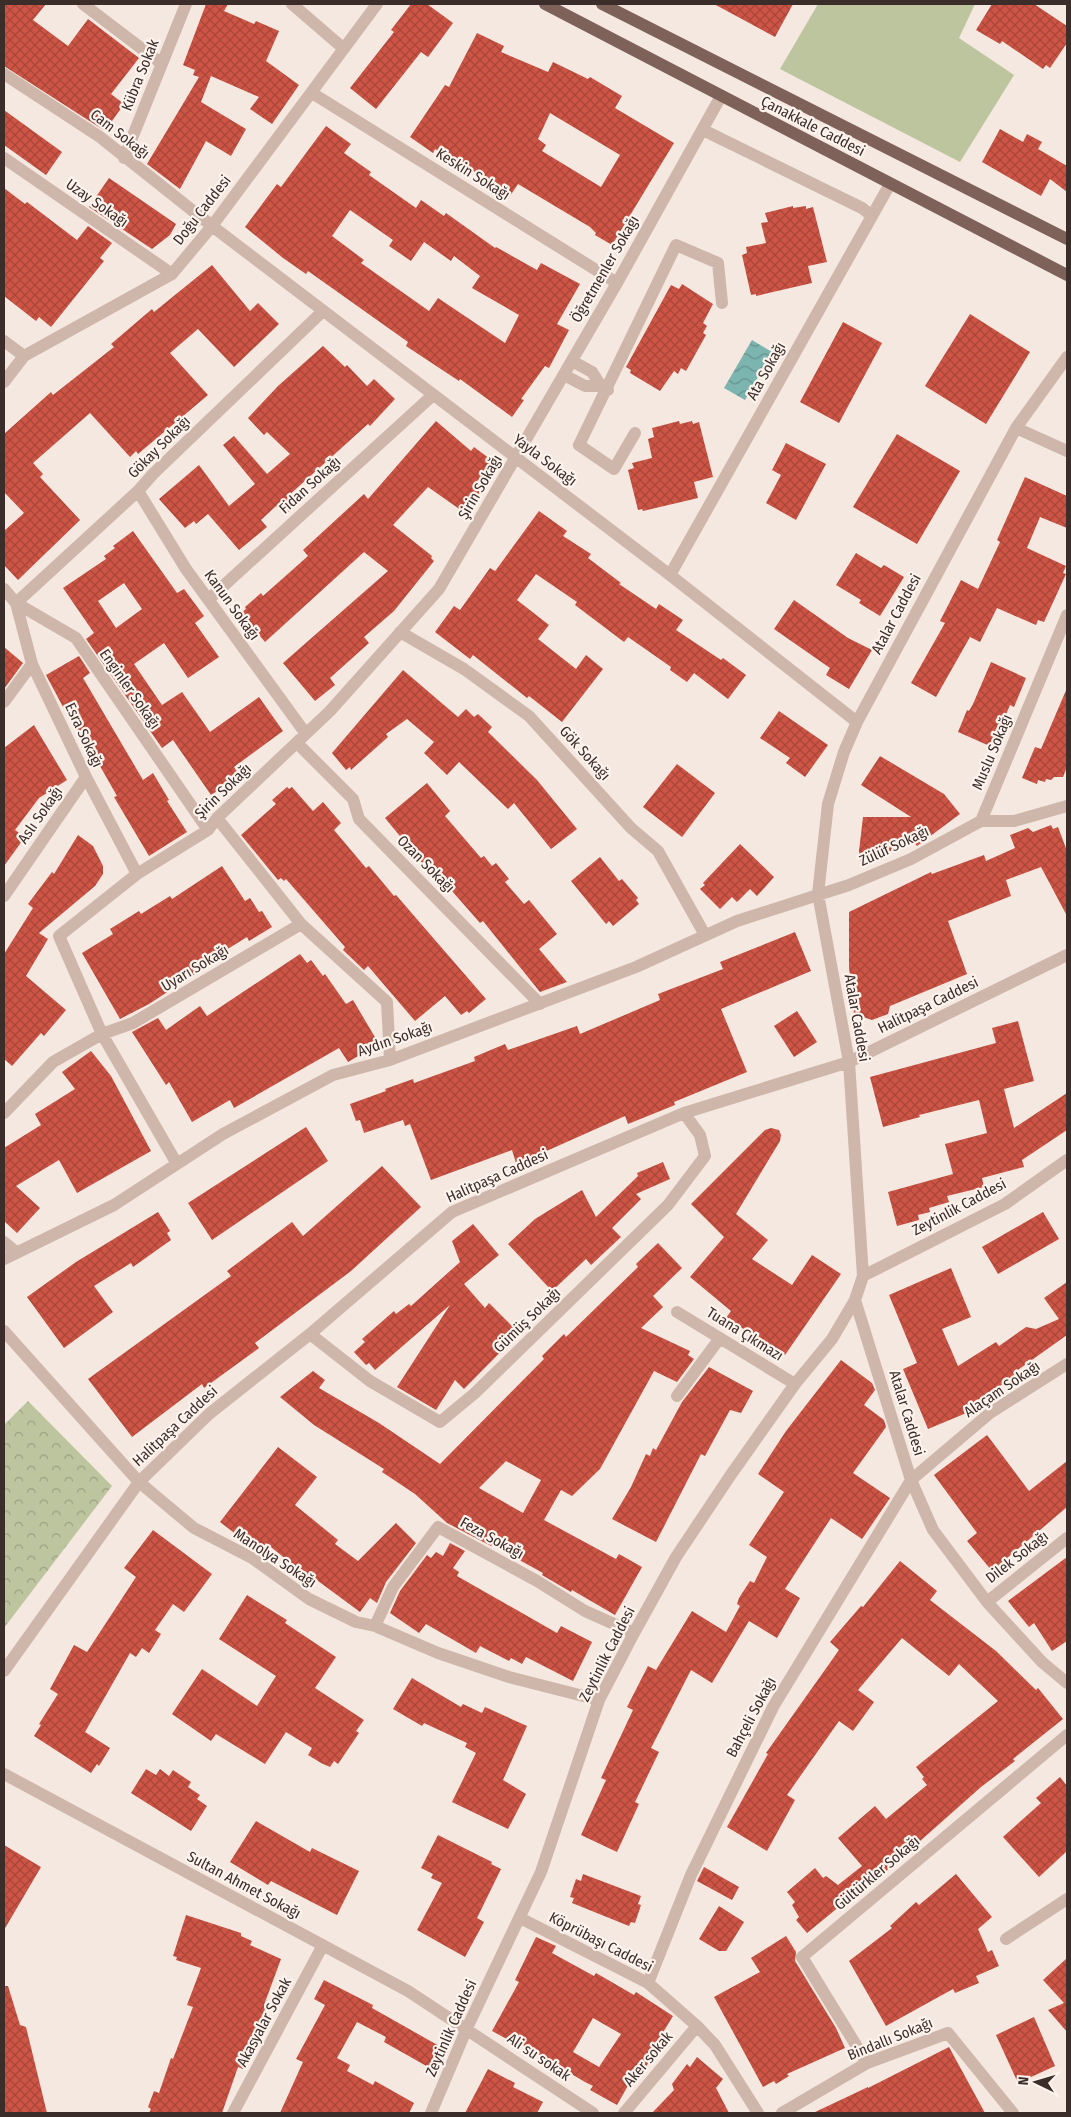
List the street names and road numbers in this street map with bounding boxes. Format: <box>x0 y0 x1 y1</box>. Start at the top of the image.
street label: Kübra Sokak <box>117 37 163 113</box>
street label: Çanakkale Caddesi <box>758 92 868 160</box>
street label: Cam Sokağı <box>87 105 153 163</box>
street label: Keskin Sokağı <box>433 144 513 204</box>
street label: Doğu Caddesi <box>169 172 235 248</box>
street label: Uzay Sokağı <box>62 175 132 231</box>
street label: Öğretmenler Sokağı <box>567 212 643 326</box>
street label: Ata Sokağı <box>743 339 789 403</box>
street label: Gökay Sokağı <box>124 412 194 482</box>
street label: Yayla Sokağı <box>510 430 580 490</box>
street label: Şirin Sokağı <box>454 451 506 523</box>
street label: Fidan Sokağı <box>275 453 345 517</box>
street label: Kanun Sokağı <box>200 566 264 644</box>
street label: Atalar Caddesi <box>867 571 925 657</box>
street label: Enginler Sokağı <box>96 645 164 733</box>
street label: Esra Sokağı <box>61 700 107 770</box>
street label: Muslu Sokağı <box>968 711 1016 793</box>
street label: Gök Sokağı <box>556 722 614 784</box>
street label: Şirin Sokağı <box>191 760 255 822</box>
street label: Aslı Sokağı <box>14 783 66 847</box>
street label: Zülüf Sokağı <box>856 822 932 870</box>
street label: Ozan Sokağı <box>394 832 458 896</box>
street label: Uyarı Sokağı <box>158 941 232 995</box>
street label: Atalar Caddesi <box>840 973 874 1063</box>
street label: Halitpaşa Caddesi <box>875 973 981 1037</box>
street label: Aydın Sokağı <box>355 1018 435 1060</box>
street label: Halitpaşa Caddesi <box>443 1145 551 1207</box>
street label: Zeytinlik Caddesi <box>909 1175 1009 1239</box>
street label: Gümüş Sokağı <box>490 1284 564 1356</box>
street label: Tuana Çıkmazı <box>703 1303 787 1365</box>
street label: Alaçam Sokağı <box>961 1357 1043 1421</box>
street label: Atalar Caddesi <box>885 1368 929 1458</box>
street label: Halitpaşa Caddesi <box>129 1382 221 1470</box>
street label: Feza Sokağı <box>457 1513 527 1563</box>
street label: Manolya Sokağı <box>230 1525 320 1591</box>
street label: Dilek Sokağı <box>982 1527 1052 1587</box>
street label: Zeytinlik Caddesi <box>575 1604 639 1704</box>
street label: Bahçeli Sokağı <box>722 1674 780 1760</box>
street label: Gültürkler Sokağı <box>831 1832 923 1914</box>
street label: Sultan Ahmet Sokağı <box>184 1847 304 1923</box>
street label: Köprübaşı Caddesi <box>546 1908 656 1976</box>
street label: Akasyalar Sokak <box>233 1974 295 2070</box>
street label: Zeytinlik Caddesi <box>422 1977 480 2079</box>
street label: Bindallı Sokağı <box>845 2014 935 2064</box>
street label: Aker sokak <box>620 2028 676 2090</box>
street label: Ali su sokak <box>504 2029 574 2085</box>

